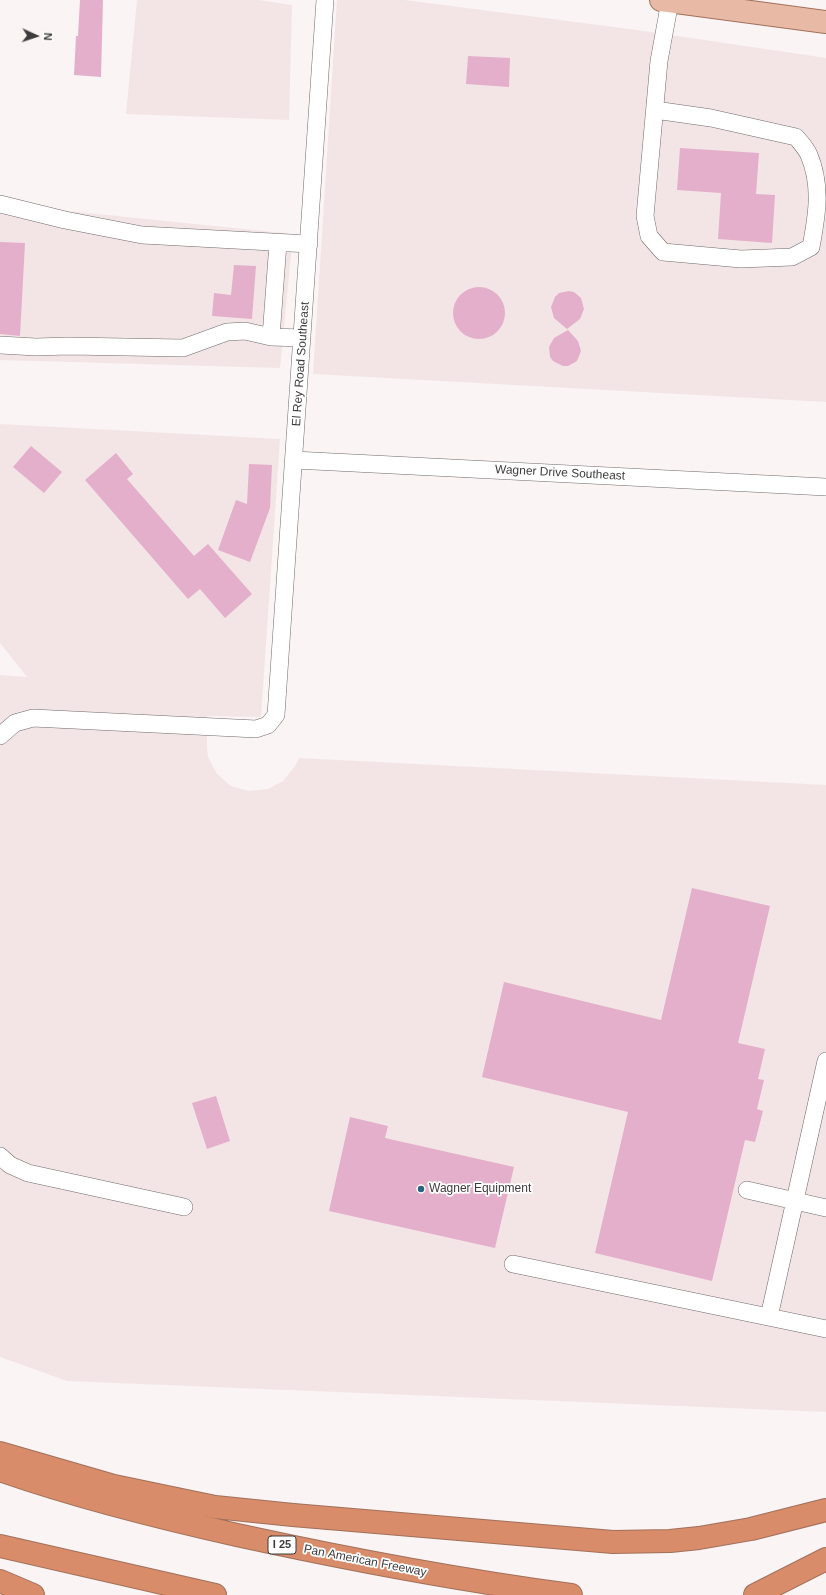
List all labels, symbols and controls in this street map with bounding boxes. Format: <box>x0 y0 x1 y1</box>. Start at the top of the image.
north arrow <box>16 16 56 56</box>
text: N <box>42 32 54 41</box>
street label: El Rey Road Southeast <box>289 301 313 427</box>
street label: Wagner Drive Southeast <box>495 462 625 484</box>
place label: Wagner Equipment <box>429 1182 531 1196</box>
marker: Wagner Equipment <box>416 1184 426 1194</box>
road number: I 25 <box>268 1536 296 1554</box>
street label: Pan American Freeway <box>302 1542 428 1580</box>

